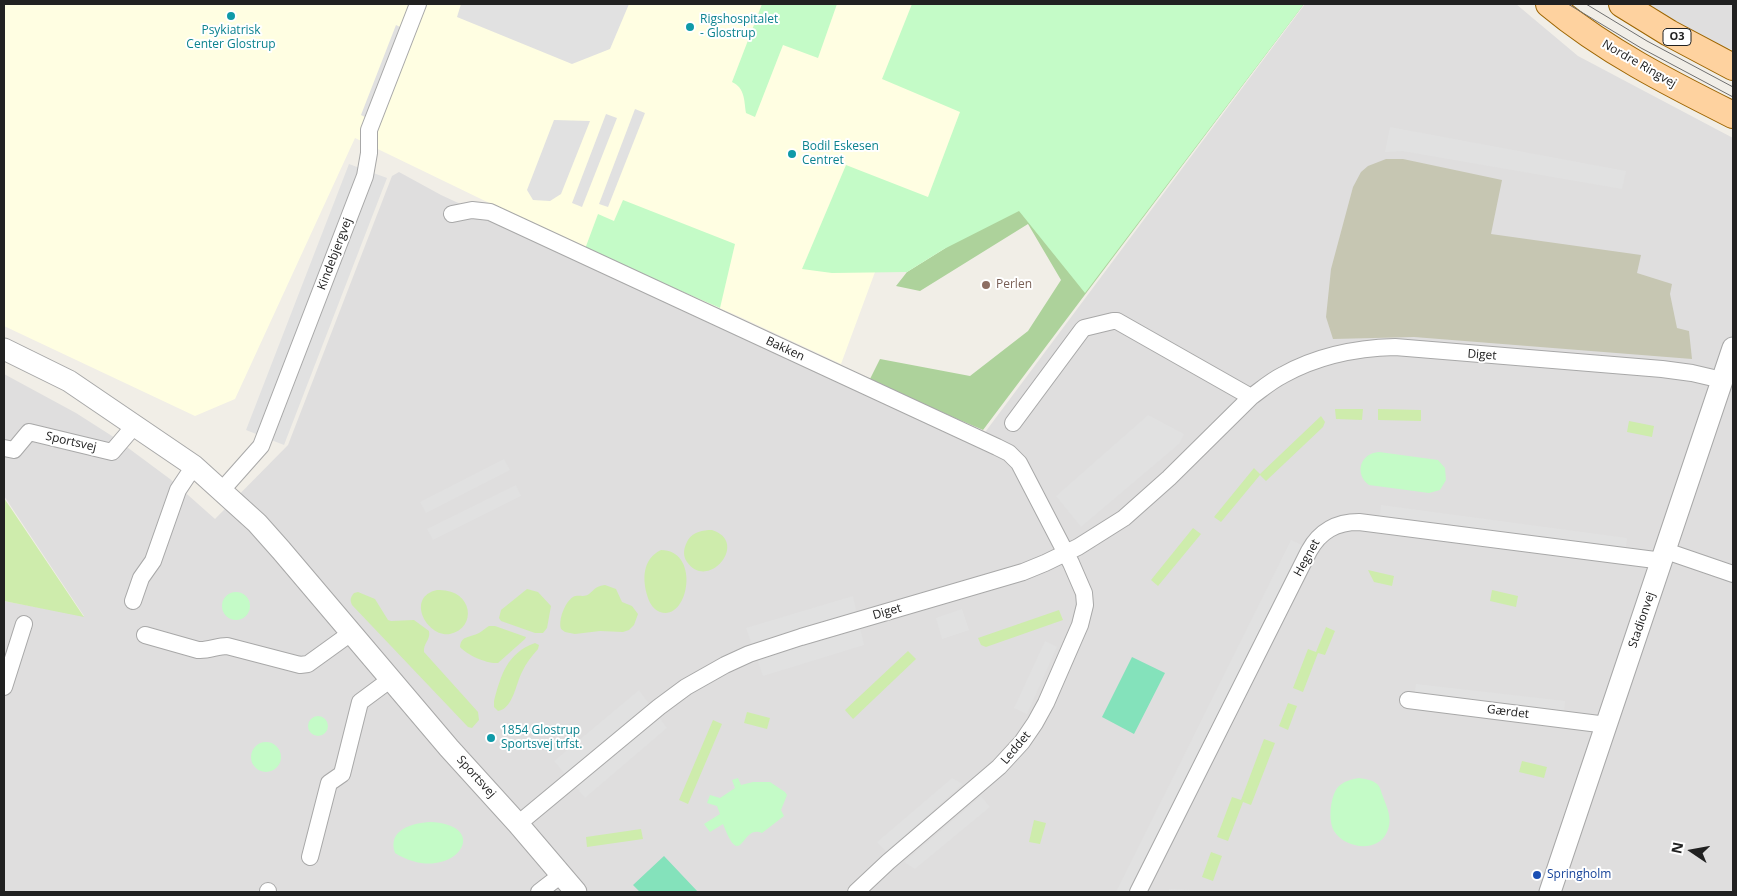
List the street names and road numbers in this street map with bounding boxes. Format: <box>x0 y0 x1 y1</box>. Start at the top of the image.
road number: O3 <box>1663 28 1691 46</box>
street label: Nordre Ringvej <box>1599 37 1679 91</box>
street label: Kindebjergvej <box>315 216 355 292</box>
street label: Bakken <box>763 334 807 364</box>
street label: Diget <box>1467 347 1497 363</box>
street label: Sportsvej <box>44 429 98 455</box>
street label: Hegnet <box>1291 537 1323 579</box>
street label: Stadionvej <box>1626 590 1658 650</box>
street label: Diget <box>871 601 903 623</box>
street label: Gærdet <box>1486 702 1530 722</box>
street label: Leddet <box>998 729 1034 767</box>
street label: Sportsvej <box>453 753 499 801</box>

